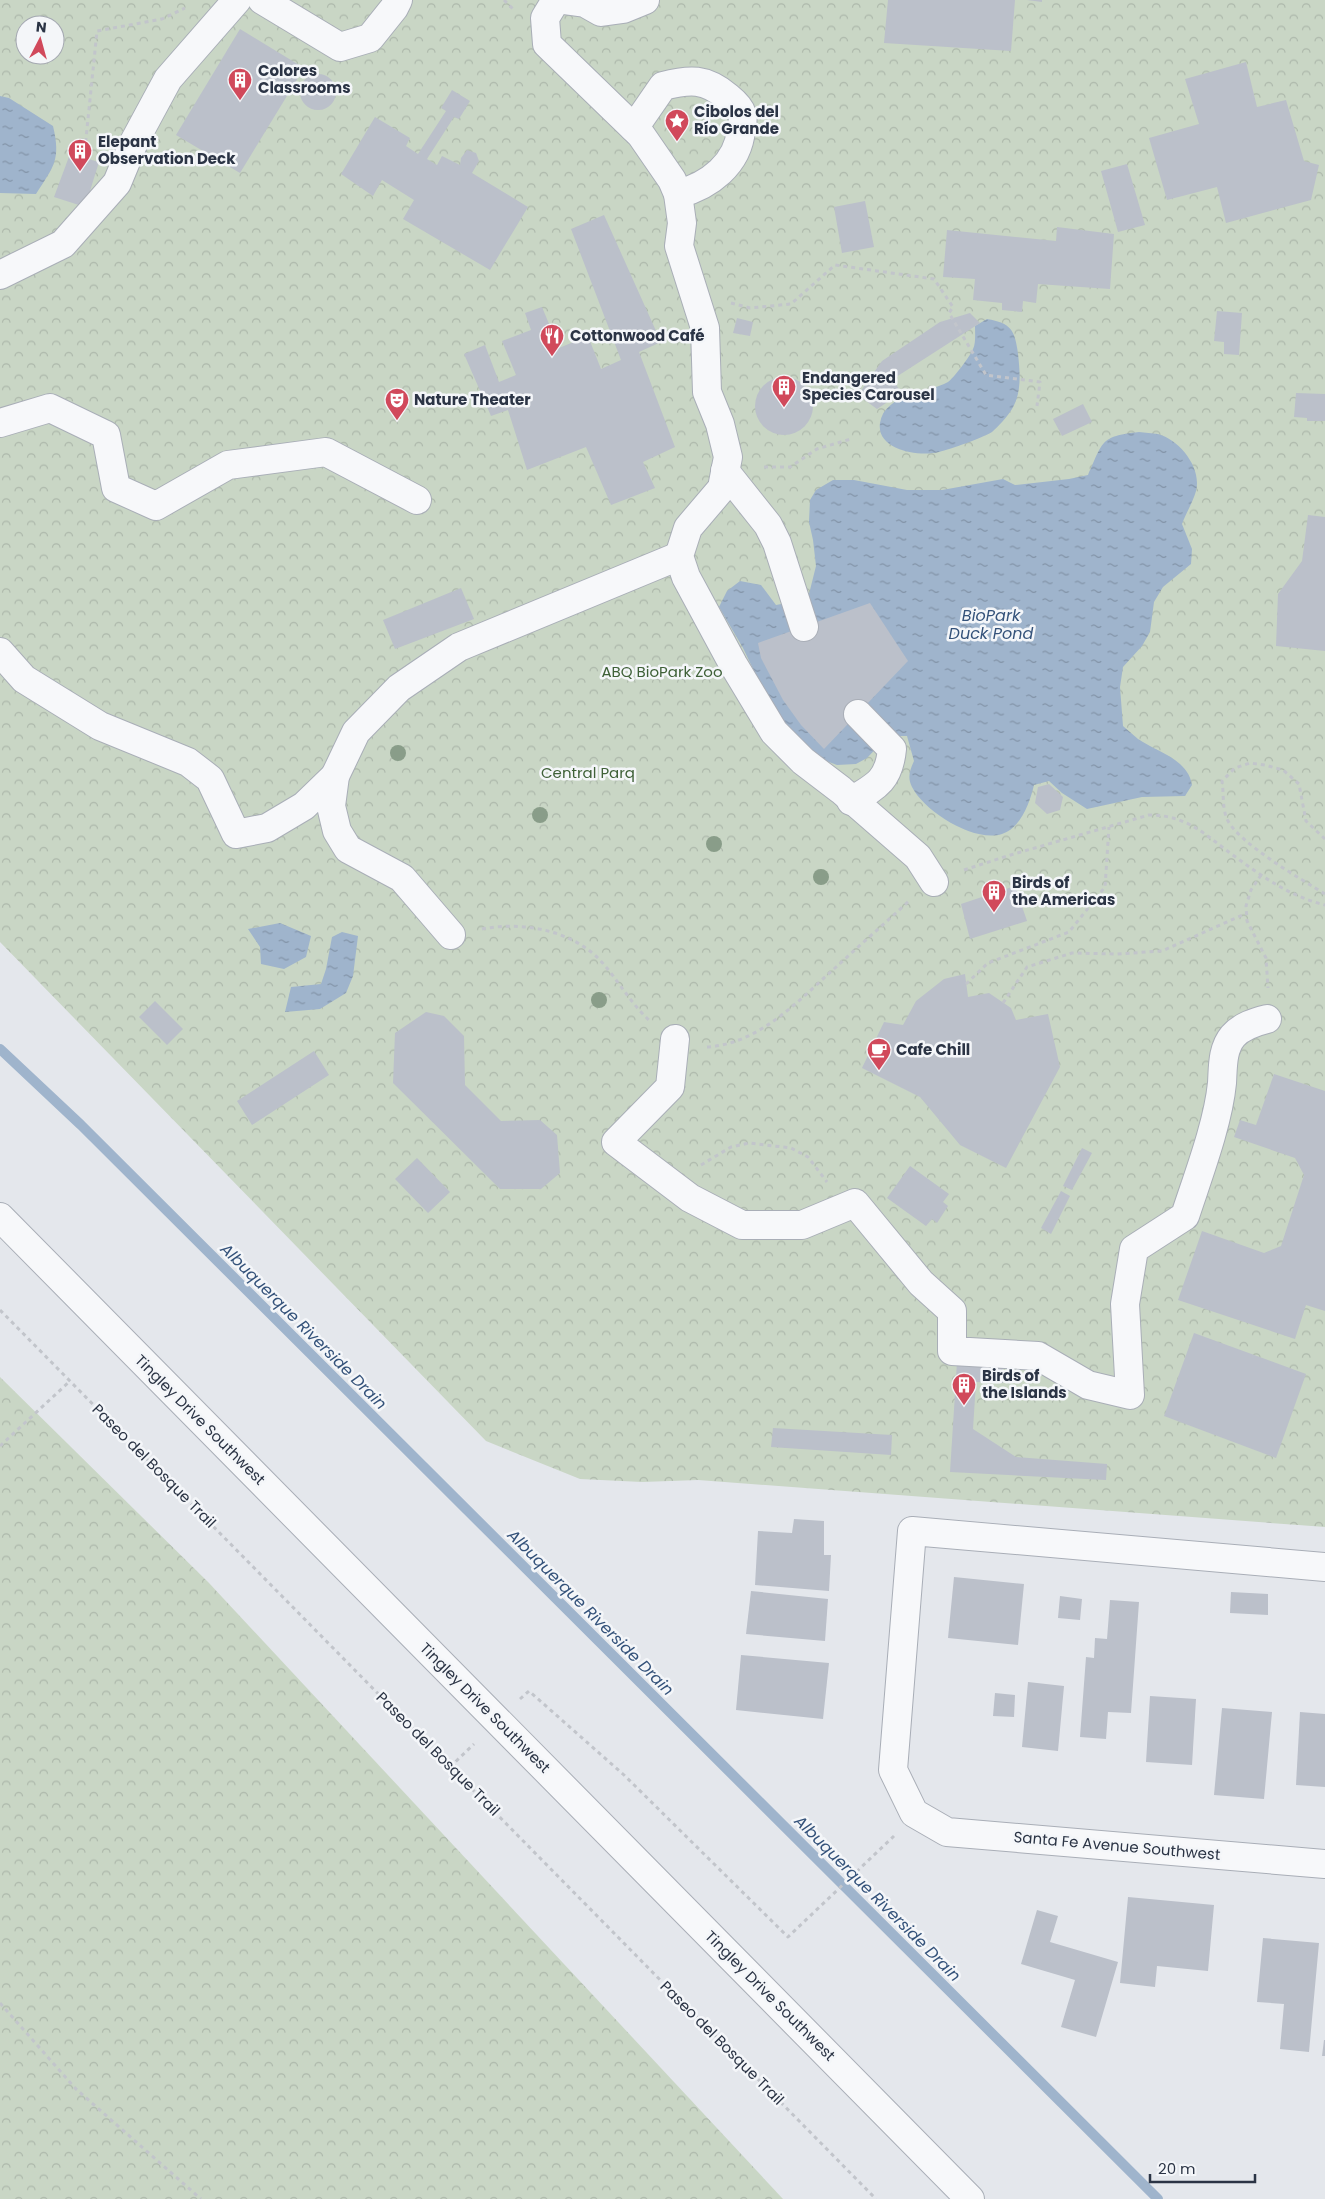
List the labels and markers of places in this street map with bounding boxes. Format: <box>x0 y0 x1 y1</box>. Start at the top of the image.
place label: Colores Classrooms <box>258 60 351 98</box>
building icon: Colores Classrooms <box>227 67 253 101</box>
place label: Cibolos del Río Grande <box>694 101 779 139</box>
place icon: Cibolos del Río Grande <box>664 108 690 142</box>
place label: Elepant Observation Deck <box>98 131 236 169</box>
building icon: Elepant Observation Deck <box>67 138 93 172</box>
restaurant icon: Cottonwood Café <box>539 323 565 357</box>
place label: Cottonwood Café <box>570 325 705 346</box>
place label: Endangered Species Carousel <box>802 367 935 405</box>
building icon: Endangered Species Carousel <box>771 374 797 408</box>
theatre icon: Nature Theater <box>384 387 410 421</box>
place label: Nature Theater <box>414 389 531 410</box>
place label: Birds of the Americas <box>1012 872 1115 910</box>
building icon: Birds of the Americas <box>981 879 1007 913</box>
cafe icon: Cafe Chill <box>866 1037 892 1071</box>
place label: Cafe Chill <box>896 1039 970 1060</box>
place label: Birds of the Islands <box>982 1365 1067 1403</box>
building icon: Birds of the Islands <box>951 1372 977 1406</box>

